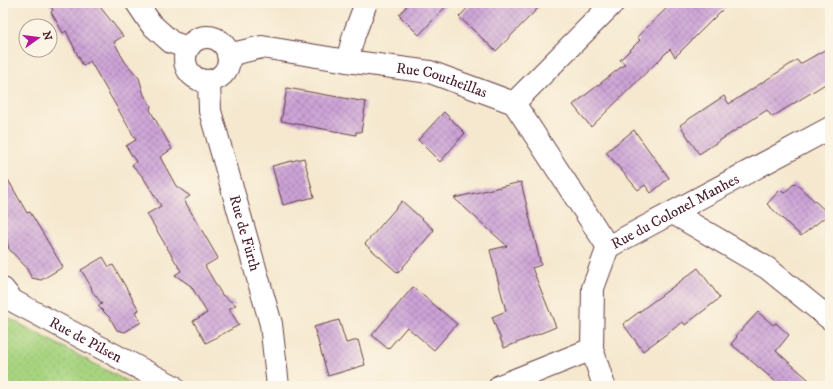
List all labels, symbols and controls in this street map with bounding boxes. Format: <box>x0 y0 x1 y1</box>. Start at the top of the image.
north arrow <box>18 18 58 58</box>
text: N <box>39 30 55 42</box>
street label: Rue Coutheillas <box>395 59 490 102</box>
street label: Rue du Colonel Manhes <box>608 170 742 254</box>
street label: Rue de Fürth <box>225 193 264 274</box>
street label: Rue de Pilsen <box>46 313 125 367</box>

